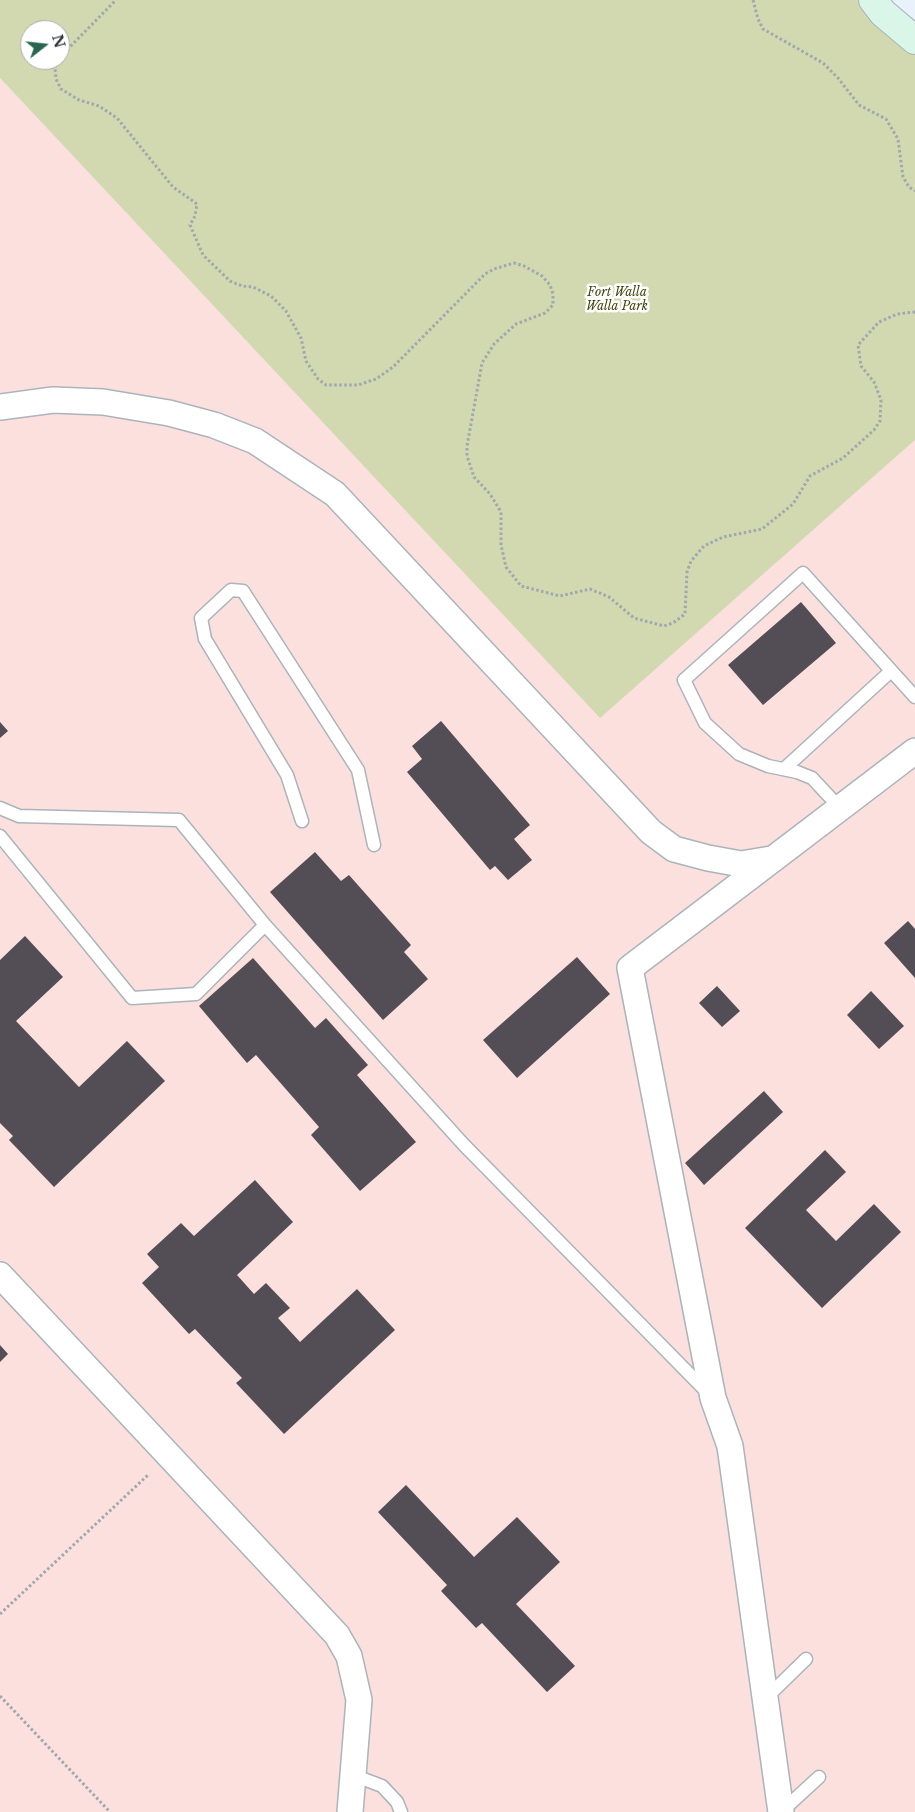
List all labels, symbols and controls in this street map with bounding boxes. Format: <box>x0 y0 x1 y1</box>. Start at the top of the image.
north arrow <box>20 20 70 70</box>
text: N <box>48 32 69 50</box>
park label: Fort Walla Walla Park <box>586 286 648 314</box>

